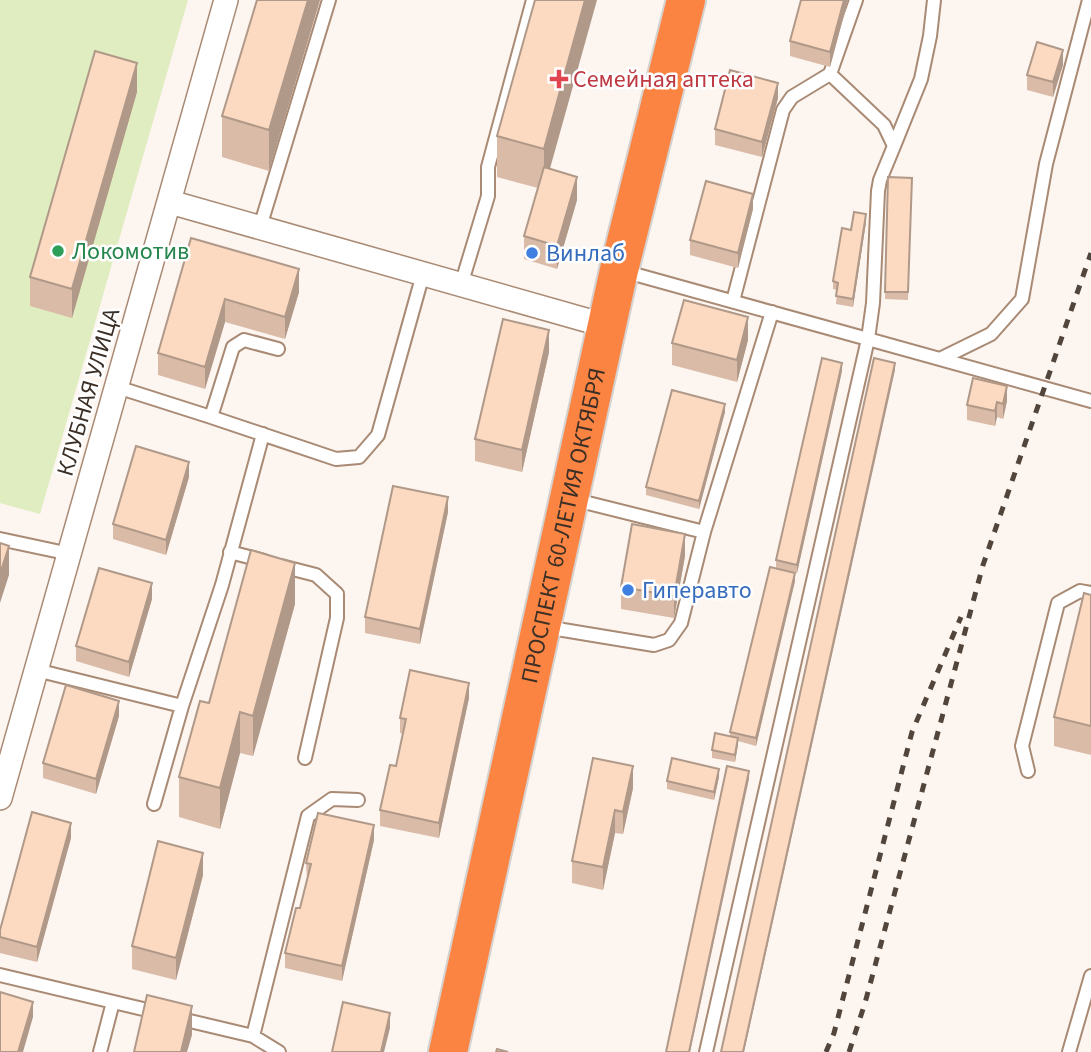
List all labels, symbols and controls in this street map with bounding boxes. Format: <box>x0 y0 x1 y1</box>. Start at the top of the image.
place label: Семейная аптека <box>573 62 754 97</box>
marker: Семейная аптека <box>551 71 567 87</box>
place label: Локомотив <box>72 234 189 269</box>
place label: Винлаб <box>546 236 625 271</box>
marker: Локомотив <box>50 243 66 259</box>
marker: Винлаб <box>524 245 540 261</box>
street label: КЛУБНАЯ УЛИЦА <box>48 304 129 480</box>
street label: ПРОСПЕКТ 60-ЛЕТИЯ ОКТЯБРЯ <box>512 365 615 687</box>
place label: Гиперавто <box>642 573 752 608</box>
marker: Гиперавто <box>620 582 636 598</box>

